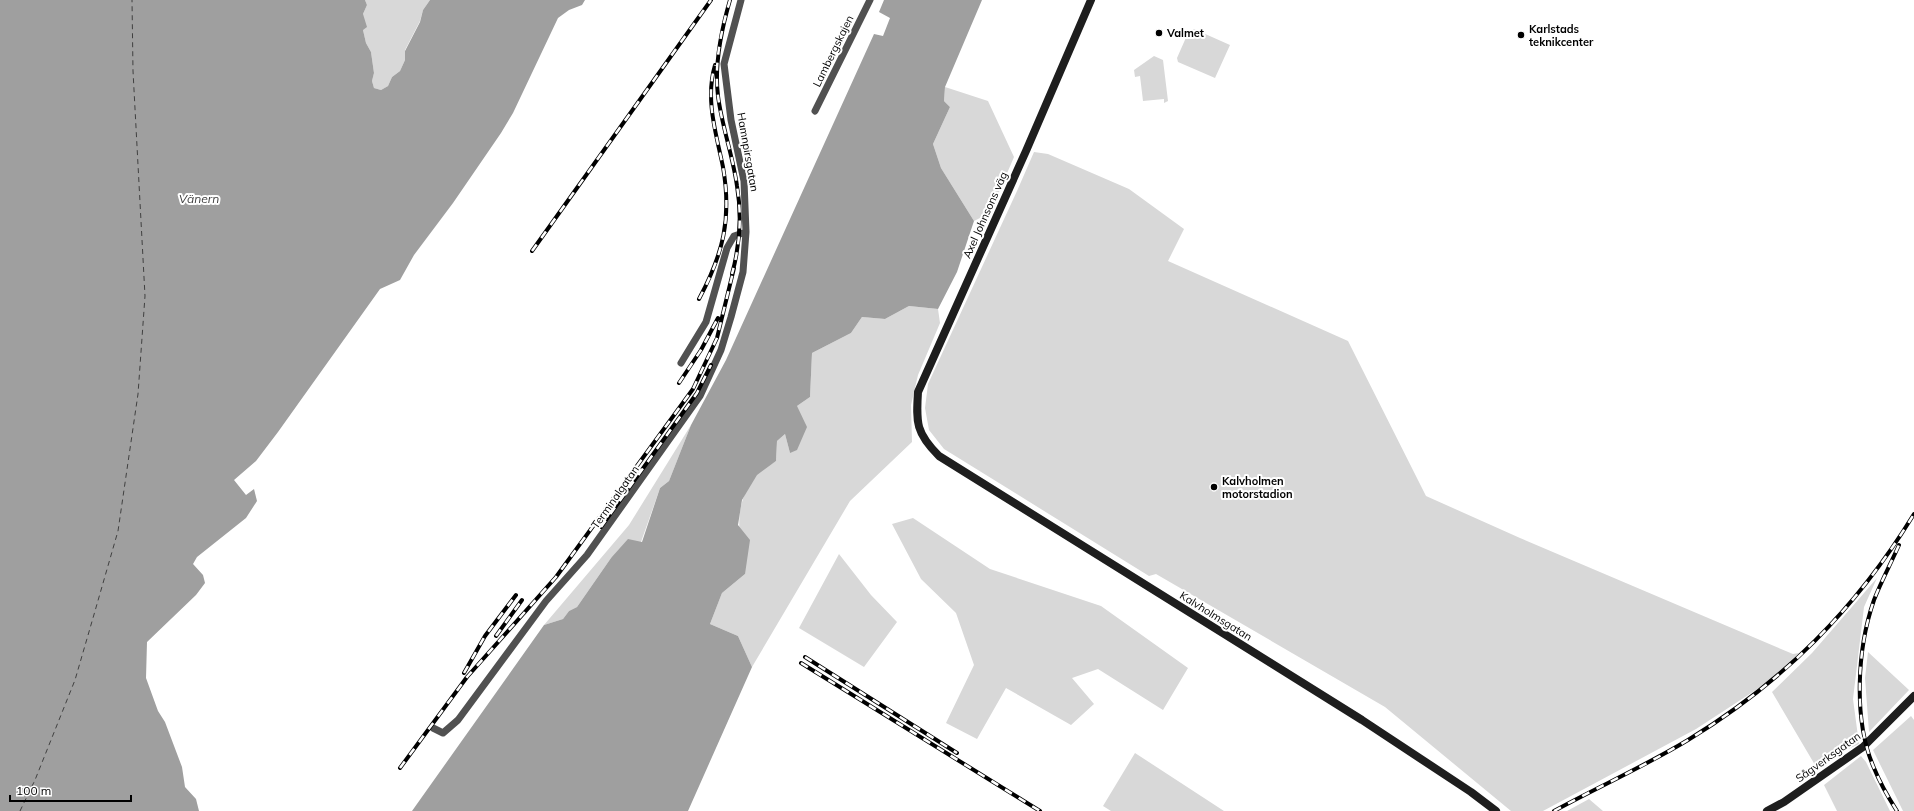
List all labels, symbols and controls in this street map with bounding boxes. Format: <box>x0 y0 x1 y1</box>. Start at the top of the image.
street label: Lambergskajen <box>810 13 856 89</box>
place label: Karlstads teknikcenter <box>1529 22 1594 49</box>
place label: Valmet <box>1166 26 1204 40</box>
marker: Valmet <box>1154 28 1164 38</box>
marker: Karlstads teknikcenter <box>1516 30 1526 40</box>
street label: Hamnpirsgatan <box>734 111 762 193</box>
street label: Axel Johnsons väg <box>960 169 1010 261</box>
water label: Vänern <box>179 191 219 206</box>
street label: Terminalgatan <box>588 463 642 531</box>
place label: Kalvholmen motorstadion <box>1222 474 1293 501</box>
marker: Kalvholmen motorstadion <box>1209 482 1219 492</box>
street label: Kalvholmsgatan <box>1177 588 1255 644</box>
street label: Sågverksgatan <box>1793 729 1863 785</box>
scale bar <box>10 777 131 803</box>
text: 100 m <box>16 783 51 798</box>

